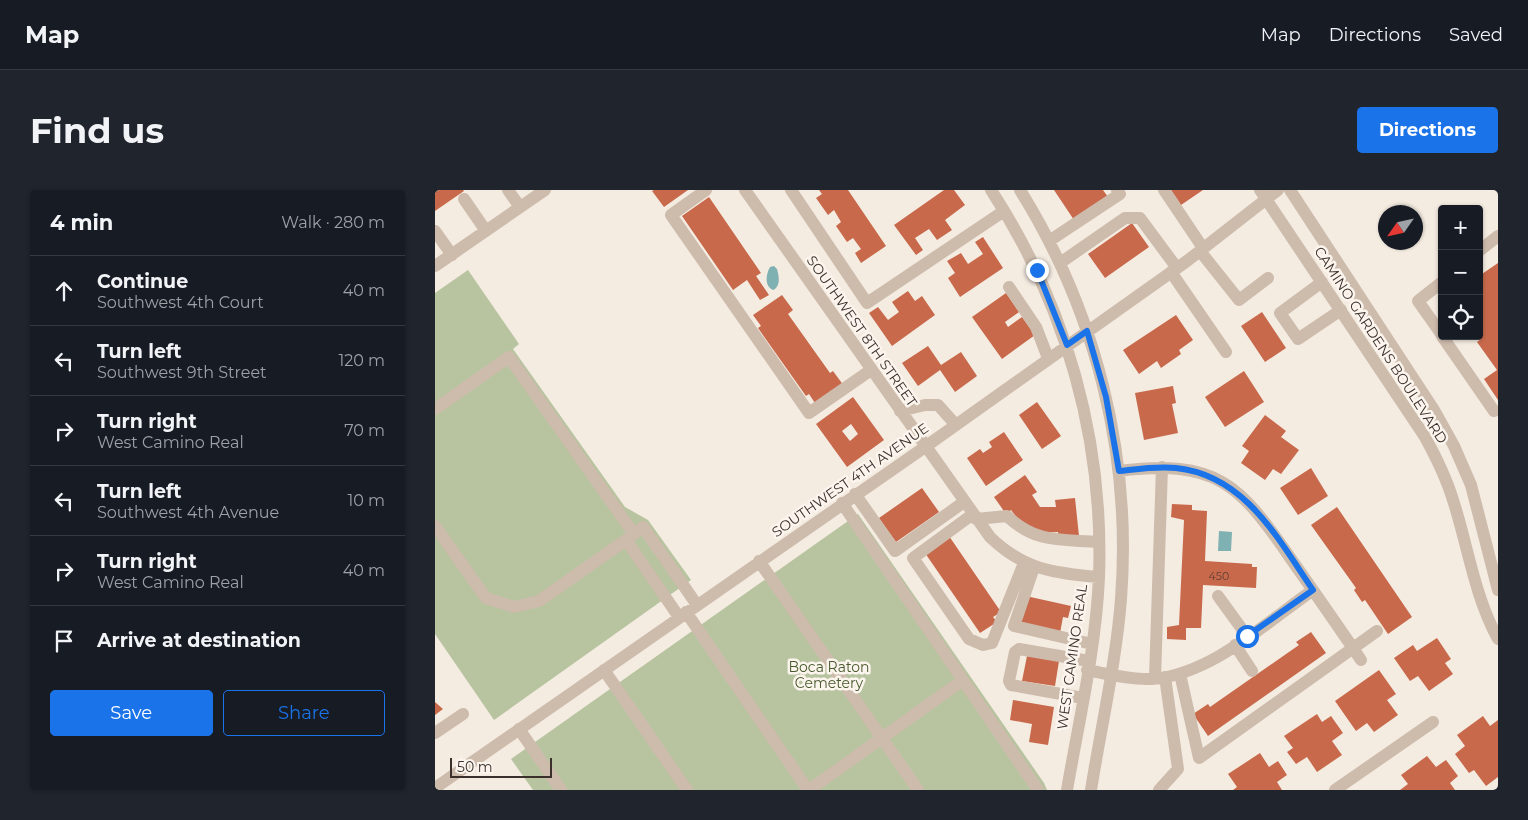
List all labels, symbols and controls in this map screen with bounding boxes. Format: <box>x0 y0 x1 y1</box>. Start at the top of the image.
text: Map <box>25 20 79 49</box>
text: Map <box>1261 24 1301 46</box>
text: Directions <box>1329 24 1421 46</box>
text: Saved <box>1449 24 1503 46</box>
button: Directions <box>1357 107 1498 153</box>
text: Find us <box>30 109 164 152</box>
north arrow <box>1378 205 1423 250</box>
map controls <box>1438 205 1483 340</box>
button: + <box>1438 205 1483 250</box>
text: 4 min <box>50 210 113 235</box>
text: Walk · 280 m <box>281 213 385 232</box>
street label: CAMINO GARDENS BOULEVARD <box>1310 243 1452 447</box>
button: − <box>1438 250 1483 295</box>
street label: SOUTHWEST 8TH STREET <box>803 252 921 410</box>
route end <box>1026 259 1049 282</box>
text: Continue <box>97 270 188 293</box>
icon: ahead <box>50 277 78 305</box>
text: 40 m <box>343 281 385 300</box>
text: Southwest 4th Court <box>97 293 264 312</box>
button: locate <box>1438 295 1483 340</box>
text: Turn left <box>97 340 182 363</box>
icon: left <box>50 347 78 375</box>
text: 120 m <box>338 351 385 370</box>
text: Southwest 9th Street <box>97 363 267 382</box>
text: Turn right <box>97 410 197 433</box>
icon: right <box>50 417 78 445</box>
street label: SOUTHWEST 4TH AVENUE <box>768 419 932 541</box>
text: 70 m <box>344 421 385 440</box>
text: West Camino Real <box>97 433 244 452</box>
text: Turn left <box>97 480 182 503</box>
icon: left <box>50 487 78 515</box>
text: 10 m <box>347 491 385 510</box>
text: Southwest 4th Avenue <box>97 503 279 522</box>
text: Turn right <box>97 550 197 573</box>
icon: right <box>50 557 78 585</box>
text: 40 m <box>343 561 385 580</box>
house number: 450 <box>1209 569 1229 583</box>
text: West Camino Real <box>97 573 244 592</box>
street label: WEST CAMINO REAL <box>1053 582 1091 731</box>
route start <box>1236 625 1259 648</box>
icon: arrive <box>50 627 78 655</box>
text: Arrive at destination <box>97 629 301 652</box>
park label: Boca Raton Cemetery <box>788 658 870 692</box>
button: Save <box>50 690 213 736</box>
button: Share <box>223 690 385 736</box>
scale bar <box>450 755 553 778</box>
text: 50 m <box>457 758 493 776</box>

